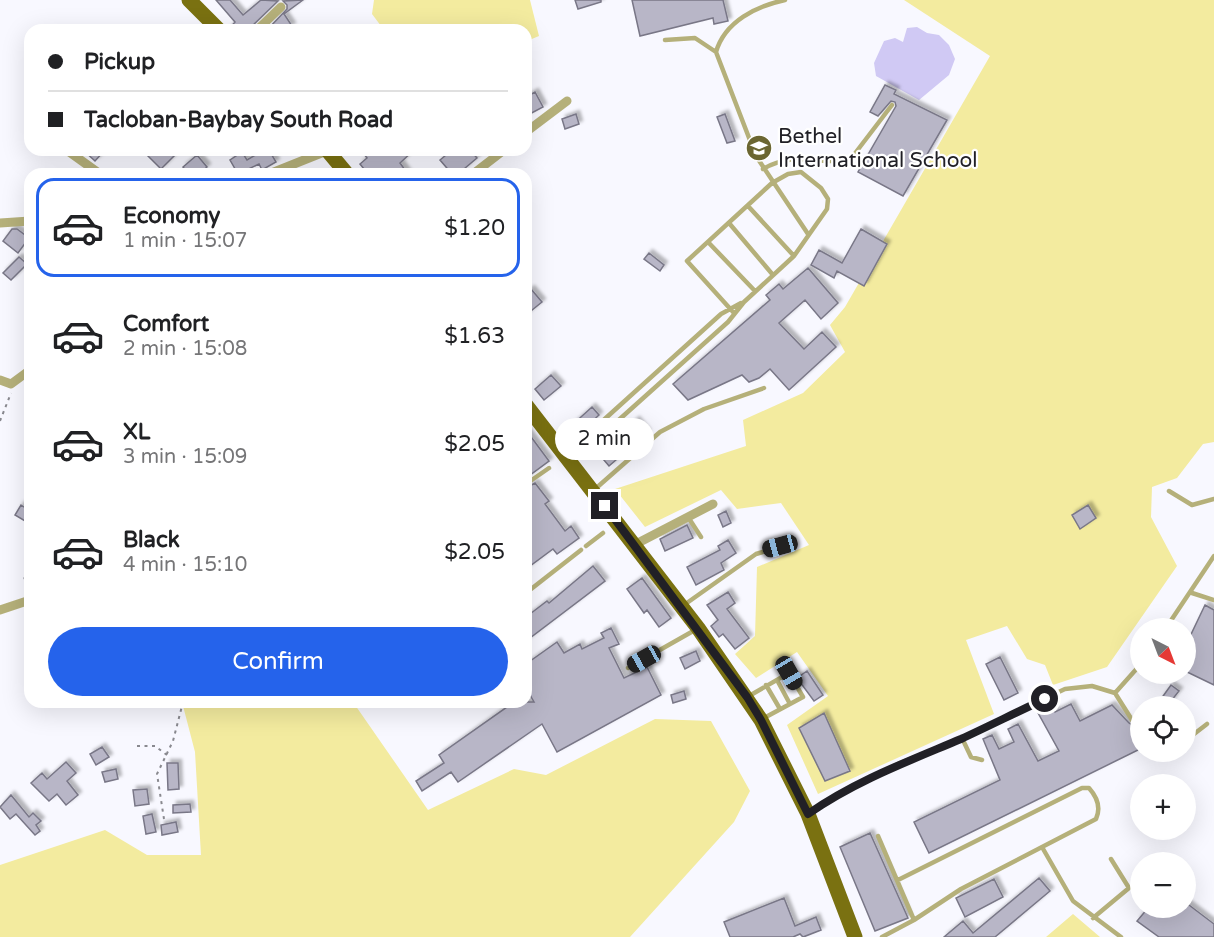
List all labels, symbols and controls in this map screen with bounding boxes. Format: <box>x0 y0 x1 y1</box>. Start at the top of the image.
text: Pickup <box>84 49 155 75</box>
text: Tacloban-Baybay South Road <box>84 107 393 133</box>
place label: Bethel International School <box>778 124 977 173</box>
school or university icon: Bethel International School <box>744 133 774 163</box>
icon: car <box>51 201 105 255</box>
text: Economy <box>123 203 220 229</box>
text: $1.20 <box>444 215 505 241</box>
text: 1 min · 15:07 <box>123 229 247 253</box>
icon: car <box>51 309 105 363</box>
text: Comfort <box>123 311 209 337</box>
text: $1.63 <box>444 323 505 349</box>
text: 2 min · 15:08 <box>123 337 247 361</box>
icon: car <box>51 417 105 471</box>
text: XL <box>123 419 150 445</box>
callout: 2 min <box>556 419 654 461</box>
text: 2 min <box>578 427 631 451</box>
text: $2.05 <box>444 431 505 457</box>
text: 3 min · 15:09 <box>123 445 247 469</box>
route end <box>591 492 618 519</box>
icon: car <box>51 525 105 579</box>
text: Black <box>123 527 180 553</box>
car <box>760 533 800 559</box>
text: $2.05 <box>444 539 505 565</box>
text: 4 min · 15:10 <box>123 553 247 577</box>
north arrow <box>1130 618 1196 684</box>
map controls <box>1130 618 1196 918</box>
button: Confirm <box>48 627 508 696</box>
car <box>624 642 664 676</box>
car <box>772 653 806 693</box>
route start <box>1031 685 1058 712</box>
button: locate <box>1130 696 1196 762</box>
button: + <box>1130 774 1196 840</box>
button: − <box>1130 852 1196 918</box>

